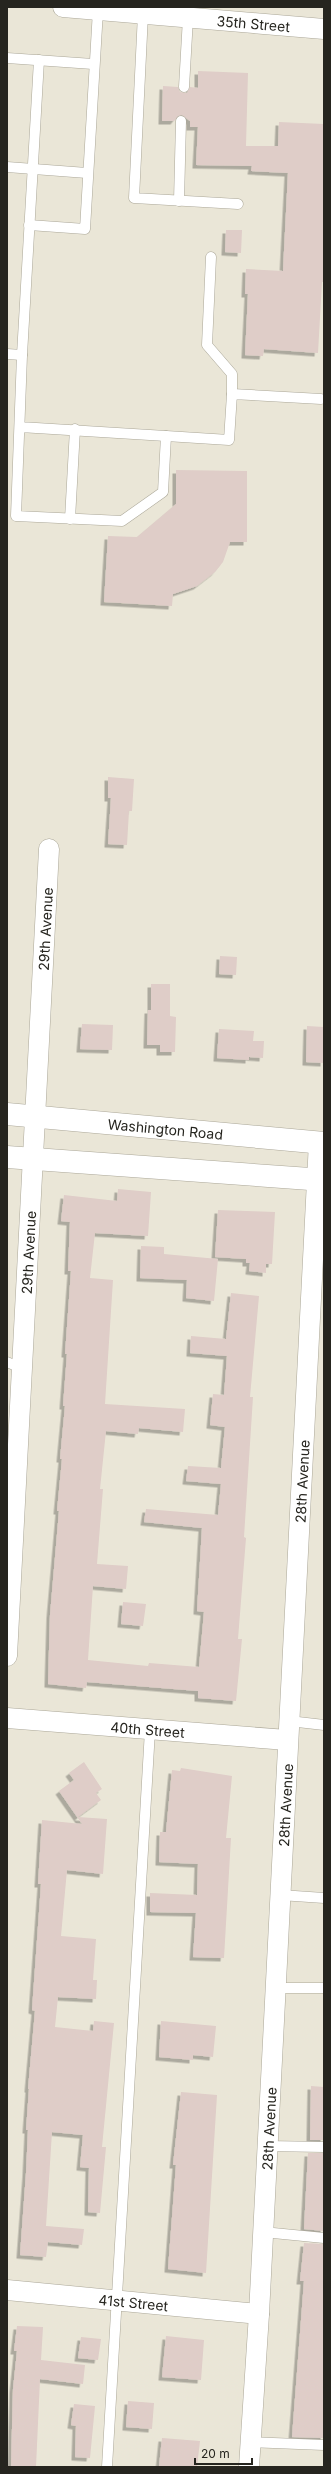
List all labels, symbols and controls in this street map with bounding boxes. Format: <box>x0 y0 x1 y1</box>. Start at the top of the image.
street label: 35th Street <box>216 11 291 35</box>
street label: 29th Avenue <box>34 887 55 971</box>
street label: Washington Road <box>107 1115 224 1142</box>
street label: 29th Avenue <box>17 1210 39 1295</box>
street label: 28th Avenue <box>291 1439 312 1523</box>
street label: 40th Street <box>110 1718 186 1740</box>
street label: 28th Avenue <box>274 1763 296 1847</box>
street label: 28th Avenue <box>258 2087 279 2171</box>
street label: 41st Street <box>98 2290 169 2314</box>
scale bar <box>195 2440 252 2466</box>
text: 20 m <box>201 2446 230 2461</box>

